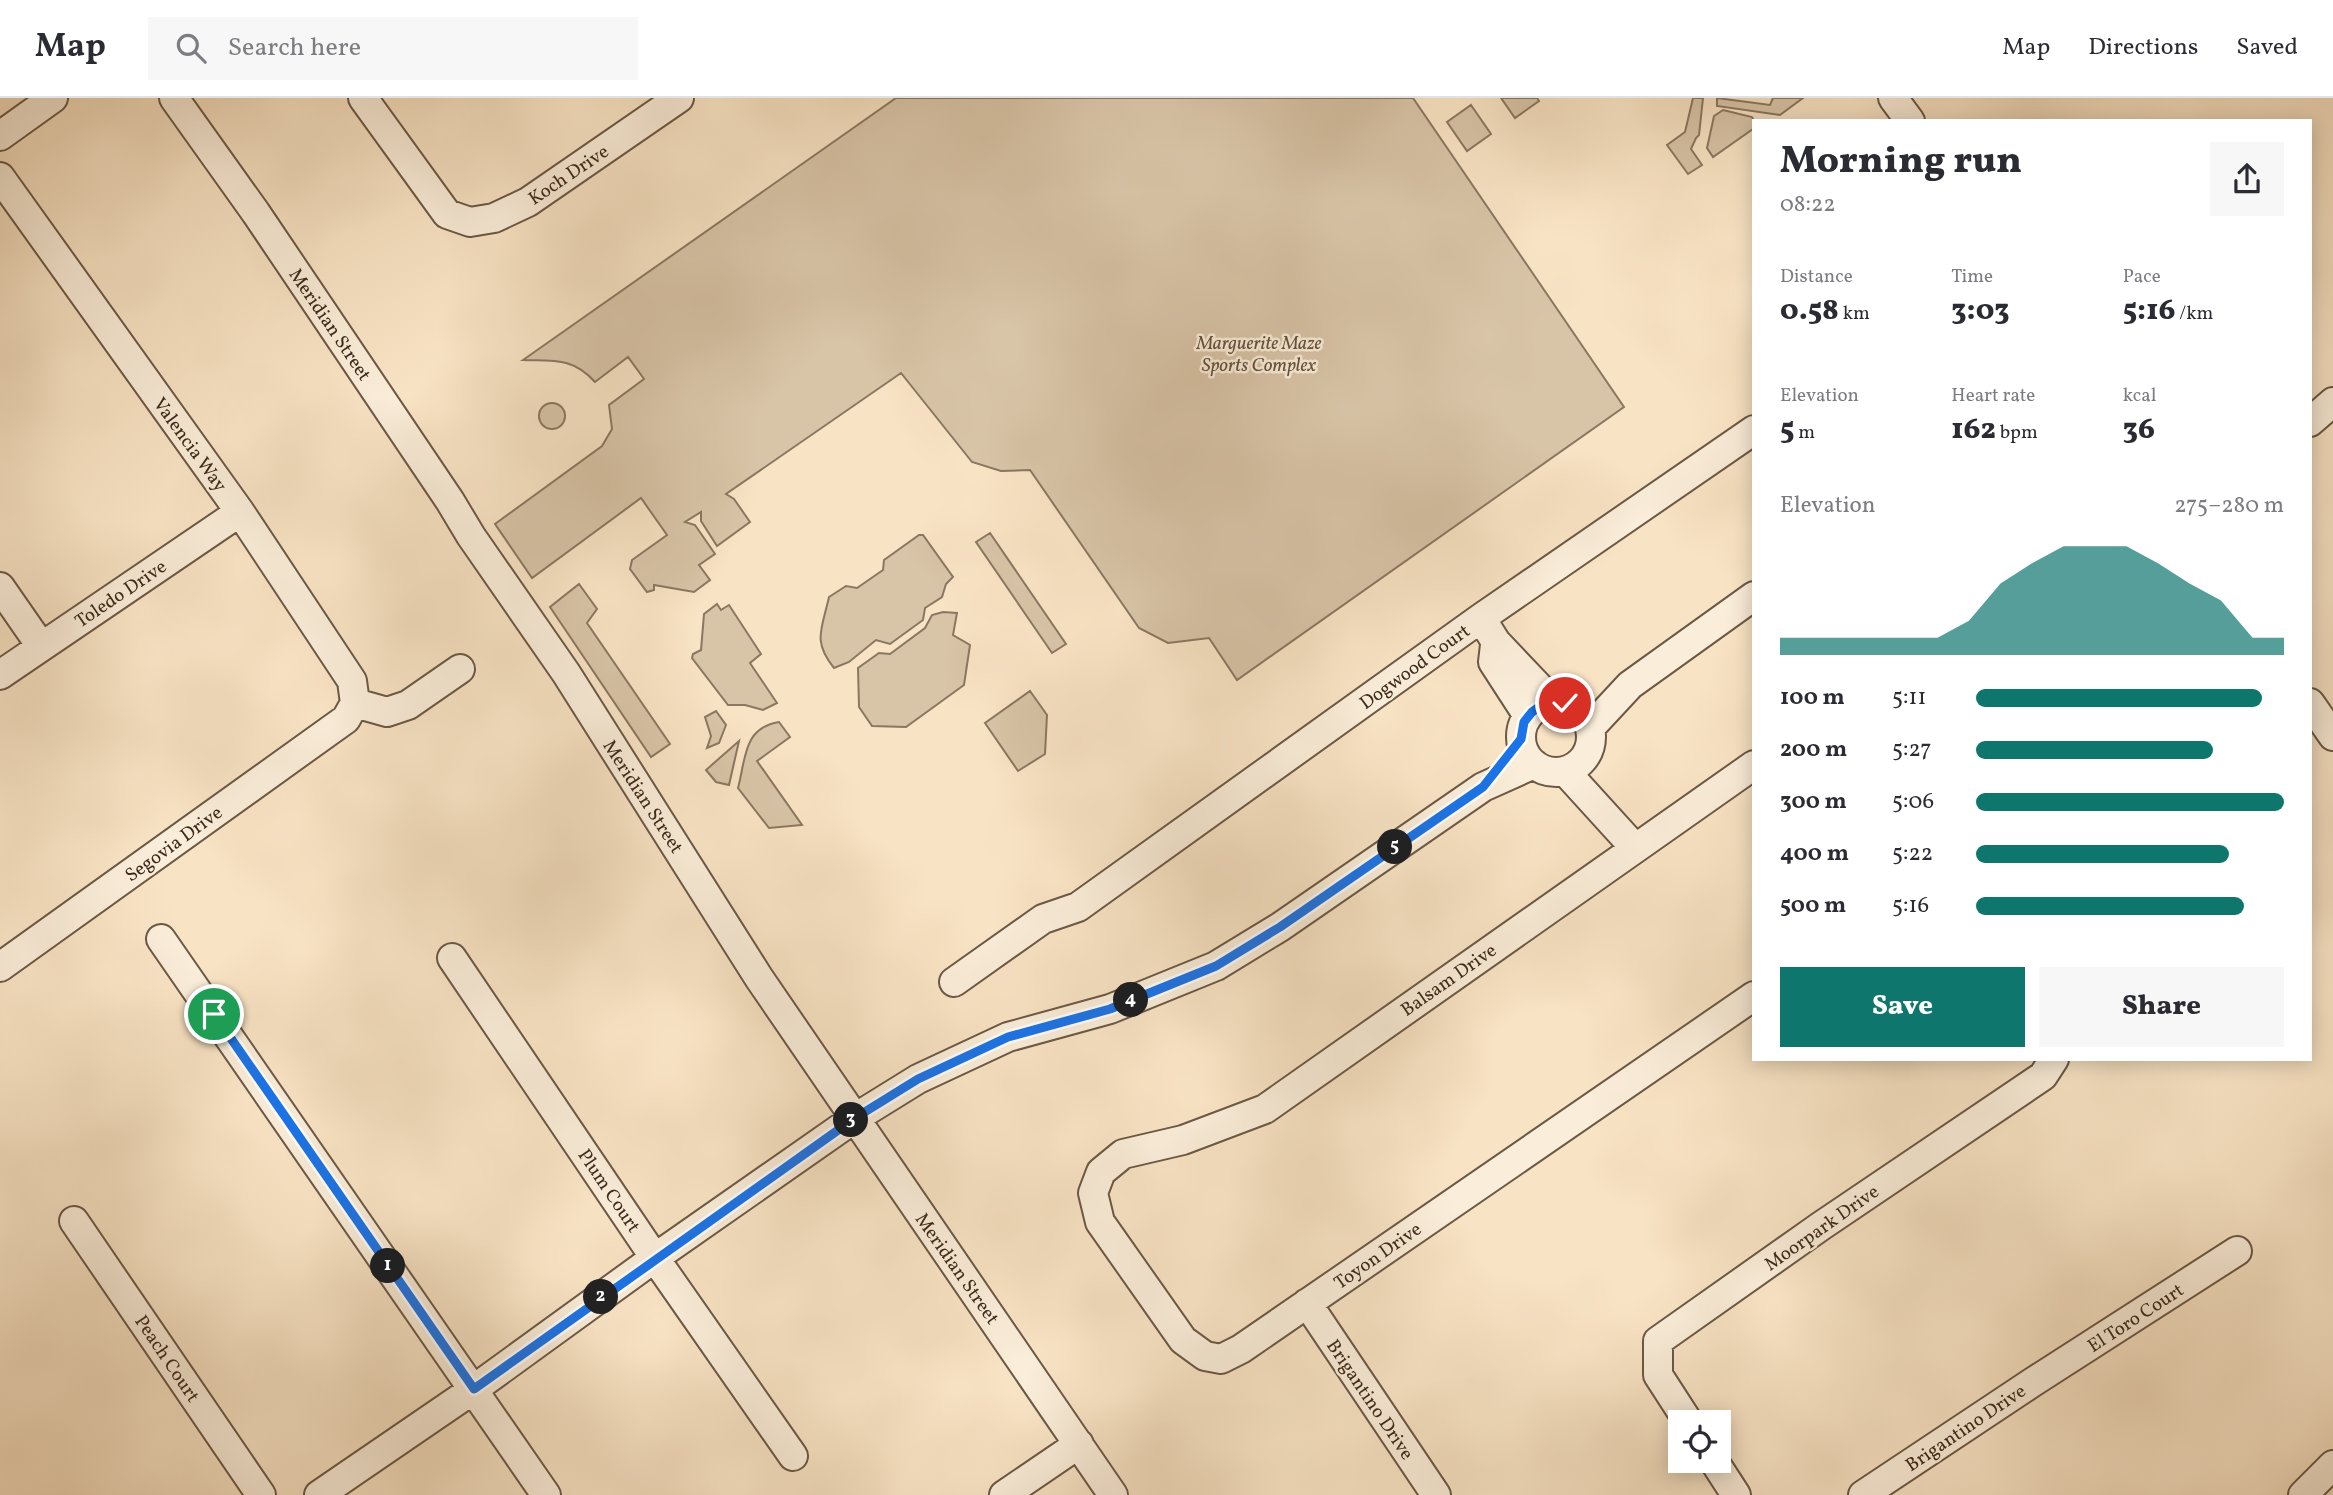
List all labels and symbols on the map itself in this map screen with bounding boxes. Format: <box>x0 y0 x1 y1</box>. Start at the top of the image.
street label: Koch Drive <box>524 139 614 212</box>
street label: Meridian Street <box>282 264 377 387</box>
park label: Marguerite Maze Sports Complex <box>1195 331 1322 379</box>
street label: Valencia Way <box>146 393 232 498</box>
street label: Toledo Drive <box>70 554 172 635</box>
street label: Dogwood Court <box>1355 618 1476 717</box>
pin <box>1535 673 1595 733</box>
street label: Meridian Street <box>596 735 689 859</box>
street label: Segovia Drive <box>120 800 228 889</box>
pin: 5 <box>1378 830 1412 864</box>
street label: Balsam Drive <box>1396 938 1502 1023</box>
pin: 4 <box>1114 982 1148 1018</box>
pin <box>184 984 244 1044</box>
pin: 3 <box>834 1102 868 1138</box>
street label: Plum Court <box>571 1144 646 1238</box>
street label: Moorpark Drive <box>1760 1179 1885 1278</box>
street label: Meridian Street <box>908 1208 1005 1330</box>
street label: Toyon Drive <box>1329 1217 1427 1296</box>
pin: 1 <box>370 1248 406 1284</box>
street label: El Toro Court <box>2083 1278 2190 1360</box>
pin: 2 <box>584 1280 618 1314</box>
street label: Peach Court <box>128 1310 205 1408</box>
street label: Brigantino Drive <box>1319 1335 1419 1465</box>
street label: Brigantino Drive <box>1901 1379 2031 1479</box>

